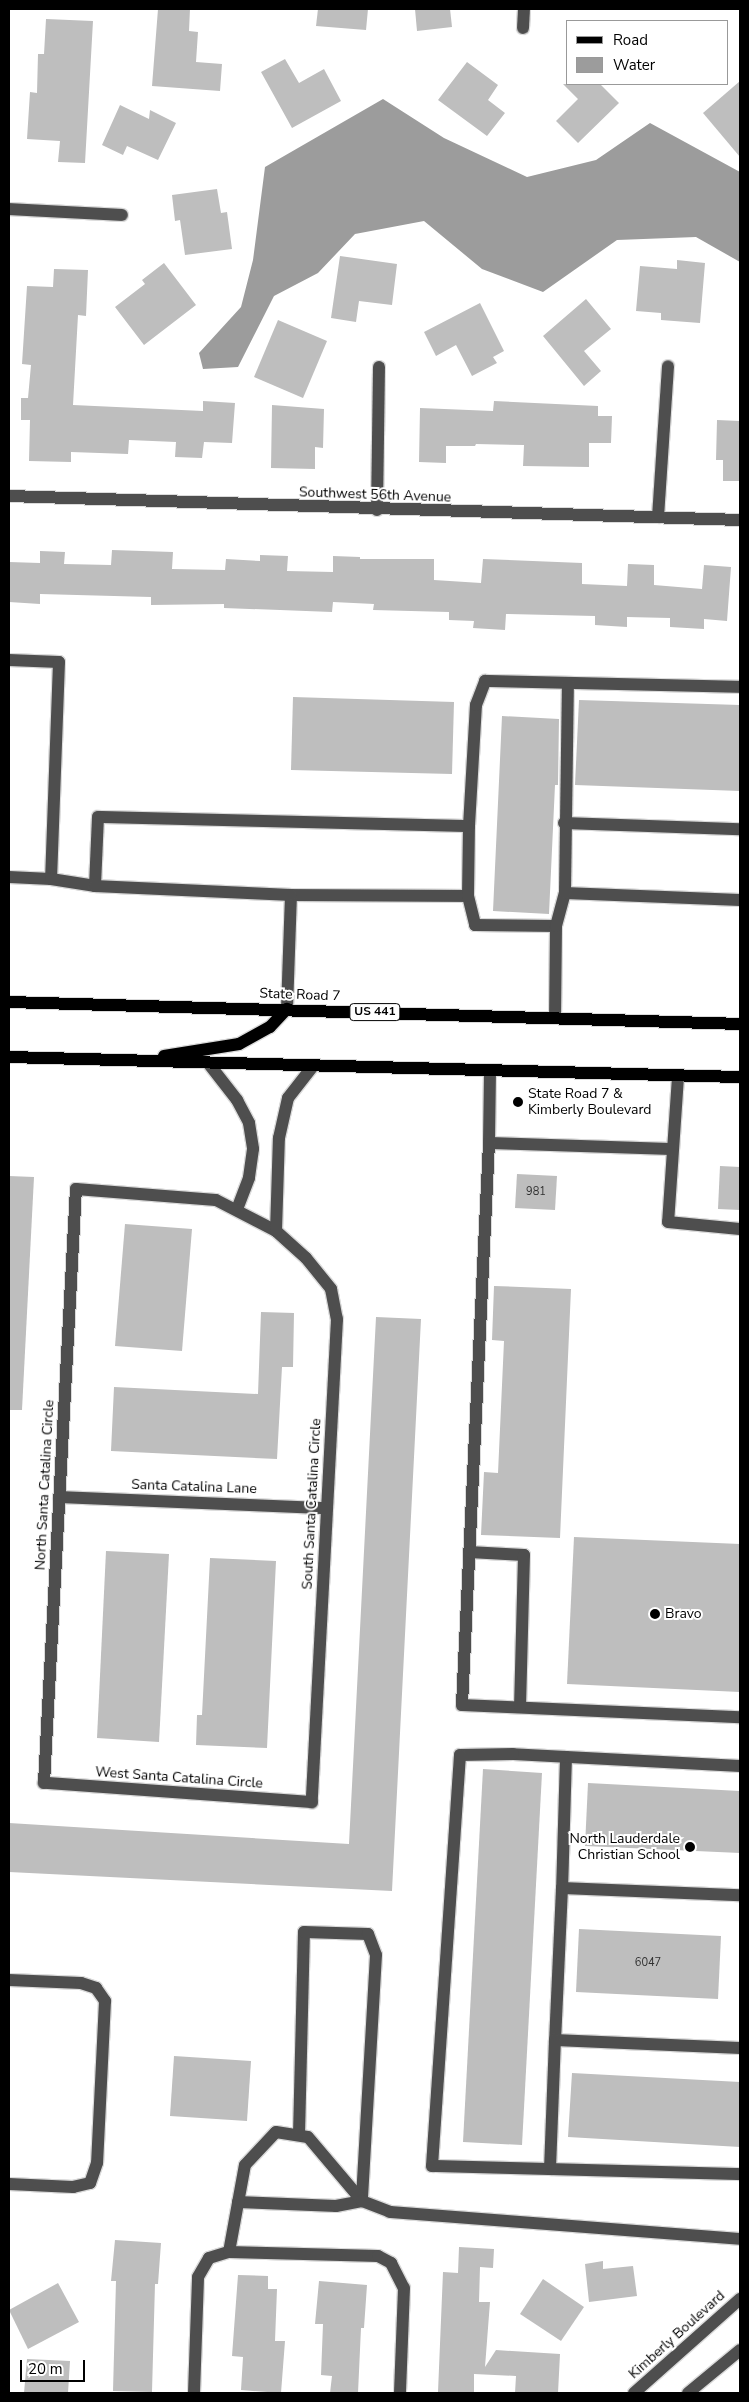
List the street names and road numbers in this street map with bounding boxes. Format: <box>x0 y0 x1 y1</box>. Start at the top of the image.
street label: Southwest 56th Avenue <box>299 484 451 506</box>
street label: State Road 7 <box>259 985 341 1005</box>
road number: US 441 <box>349 1002 401 1022</box>
street label: North Santa Catalina Circle <box>32 1399 58 1571</box>
street label: South Santa Catalina Circle <box>299 1418 325 1590</box>
street label: Santa Catalina Lane <box>131 1476 257 1498</box>
street label: West Santa Catalina Circle <box>95 1764 263 1792</box>
street label: Kimberly Boulevard <box>625 2287 729 2383</box>

